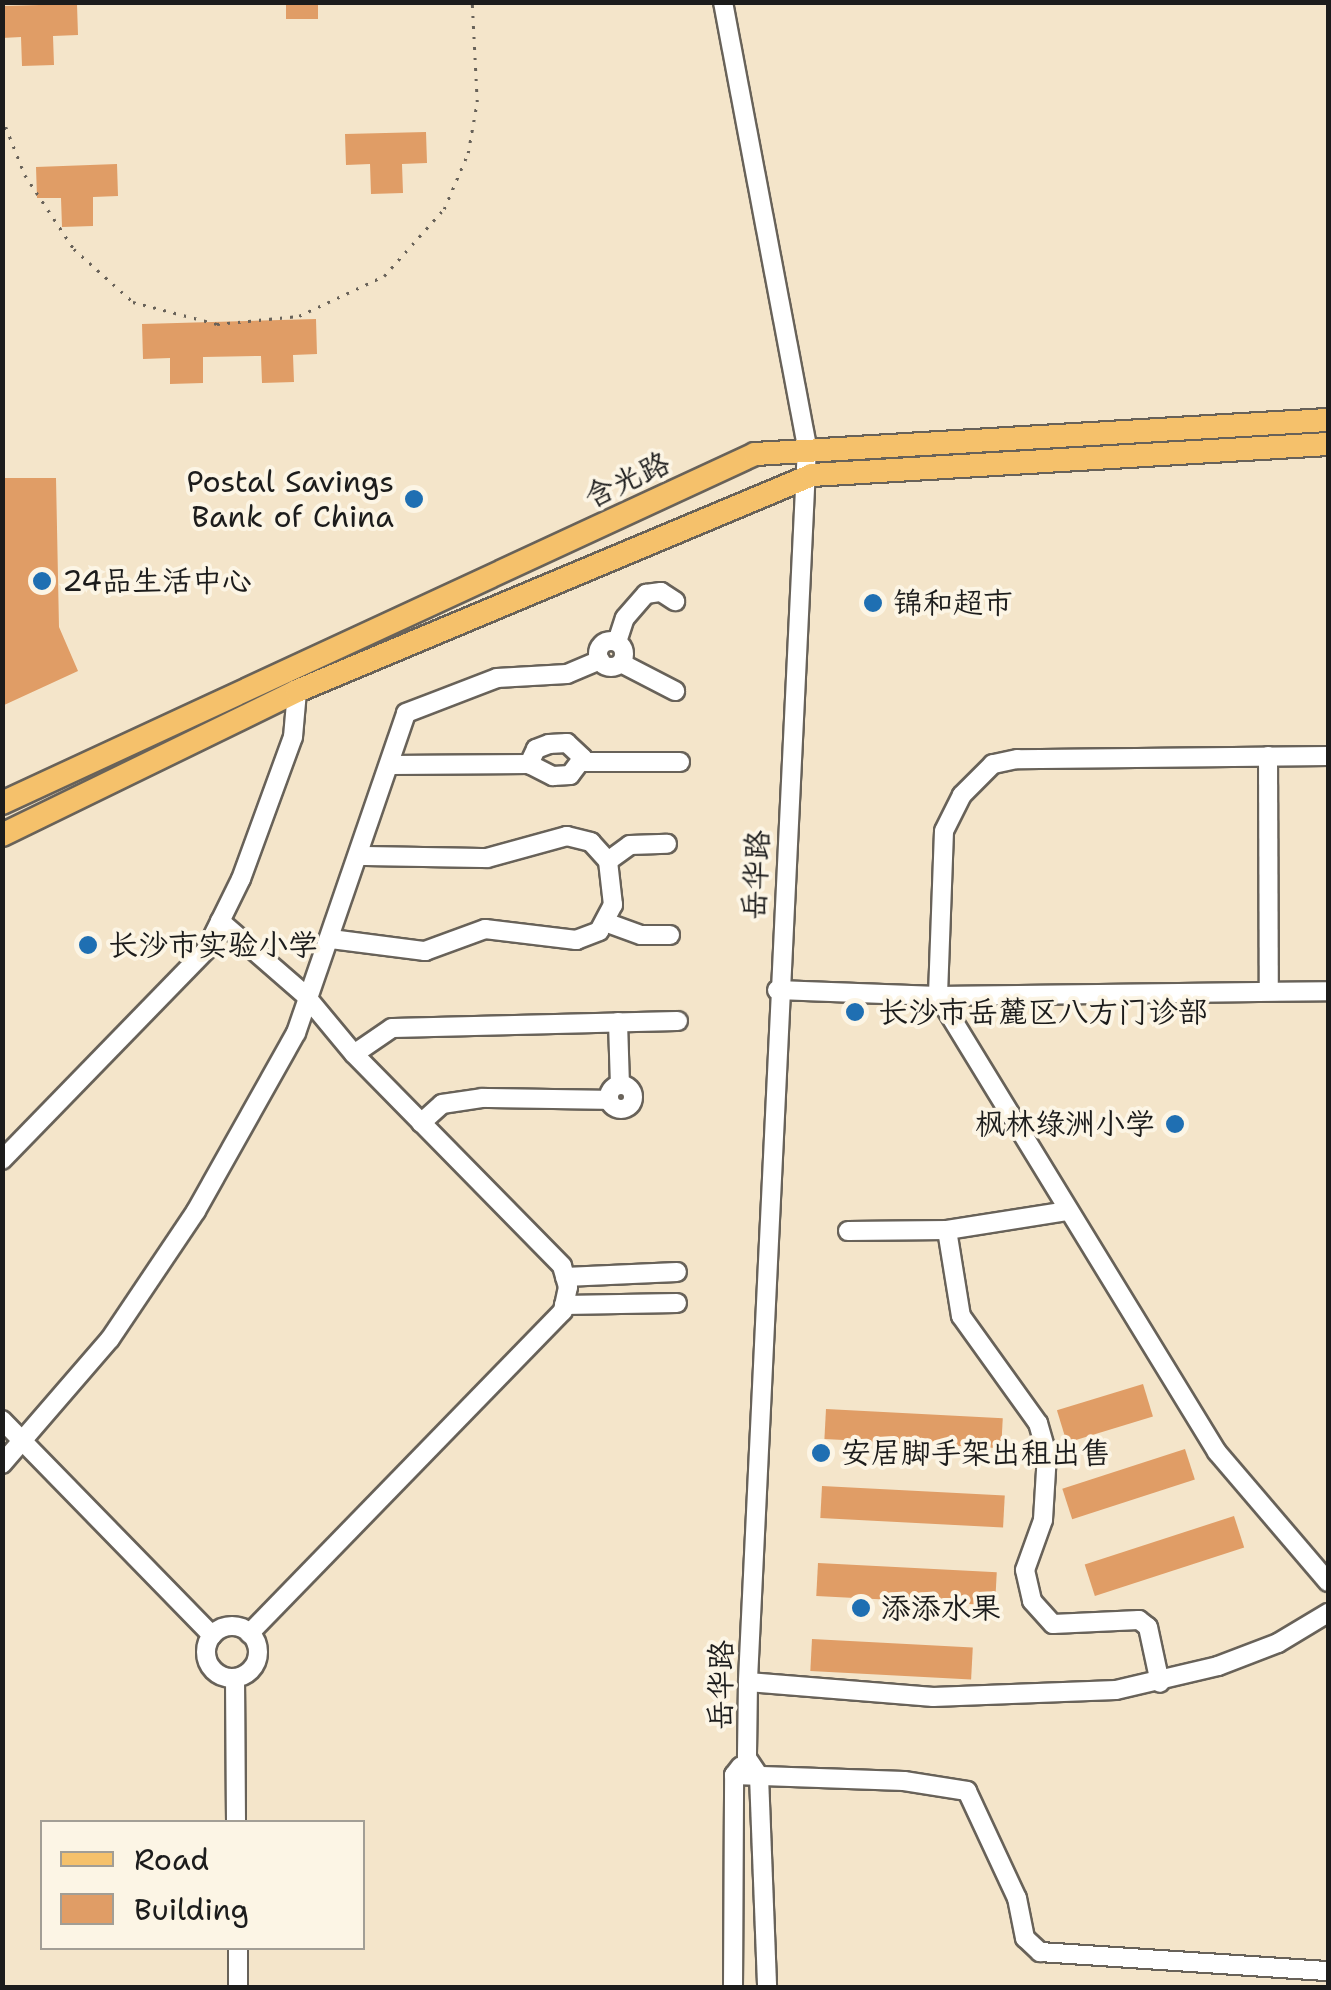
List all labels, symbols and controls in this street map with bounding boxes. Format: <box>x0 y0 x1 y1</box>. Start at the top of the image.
street label: 含光路 <box>579 445 675 515</box>
place label: Postal Savings Bank of China <box>186 464 394 534</box>
marker: Postal Savings Bank of China <box>403 488 425 510</box>
place label: 24品生活中心 <box>62 563 252 599</box>
marker: 24品生活中心 <box>31 570 53 592</box>
place label: 锦和超市 <box>893 585 1013 621</box>
marker: 锦和超市 <box>862 592 884 614</box>
street label: 岳华路 <box>736 829 776 921</box>
place label: 长沙市实验小学 <box>108 927 318 963</box>
marker: 长沙市实验小学 <box>77 934 99 956</box>
place label: 长沙市岳麓区八方门诊部 <box>878 994 1208 1030</box>
marker: 长沙市岳麓区八方门诊部 <box>842 999 868 1025</box>
place label: 枫林绿洲小学 <box>975 1106 1155 1142</box>
marker: 枫林绿洲小学 <box>1164 1113 1186 1135</box>
place label: 安居脚手架出租出售 <box>841 1435 1111 1471</box>
marker: 安居脚手架出租出售 <box>810 1442 832 1464</box>
place label: 添添水果 <box>881 1590 1001 1626</box>
marker: 添添水果 <box>850 1597 872 1619</box>
street label: 岳华路 <box>702 1640 740 1730</box>
legend <box>40 1820 365 1950</box>
text: Road <box>134 1839 209 1880</box>
text: Building <box>134 1889 249 1930</box>

